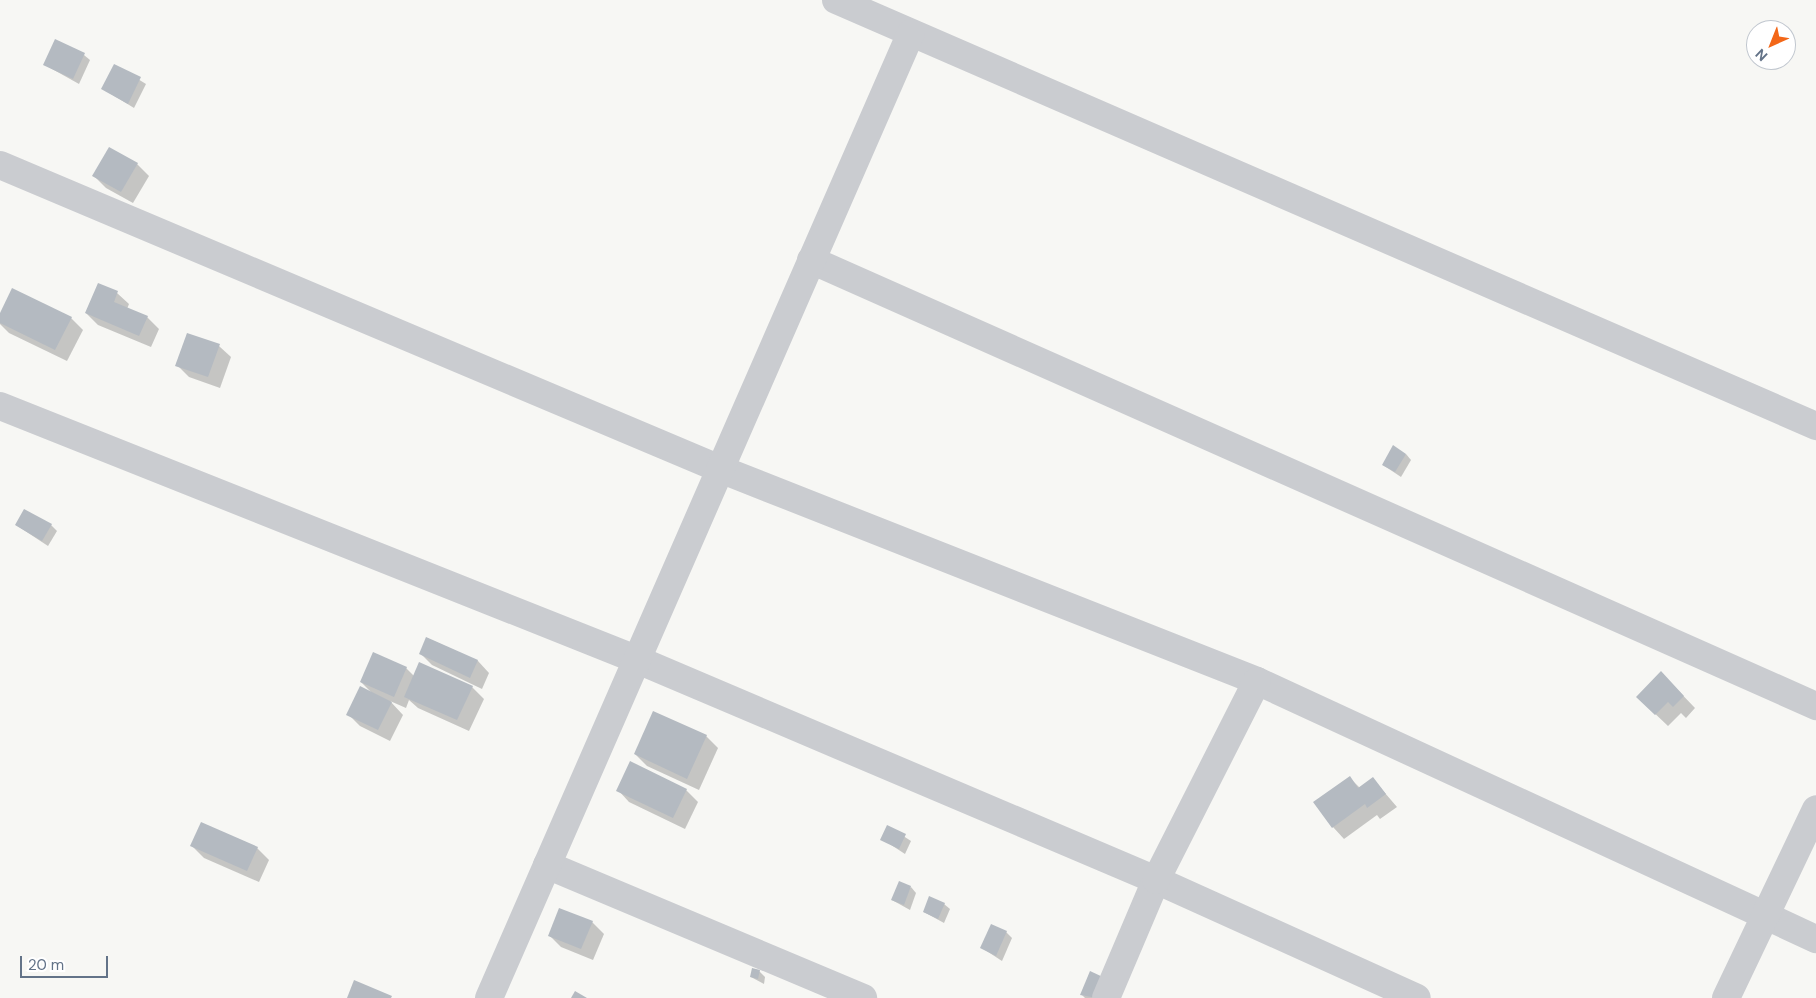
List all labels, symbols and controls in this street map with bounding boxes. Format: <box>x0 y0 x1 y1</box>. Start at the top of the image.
north arrow <box>1746 20 1796 70</box>
text: N <box>1751 45 1771 65</box>
scale bar <box>22 946 110 978</box>
text: 20 m <box>28 955 64 975</box>

